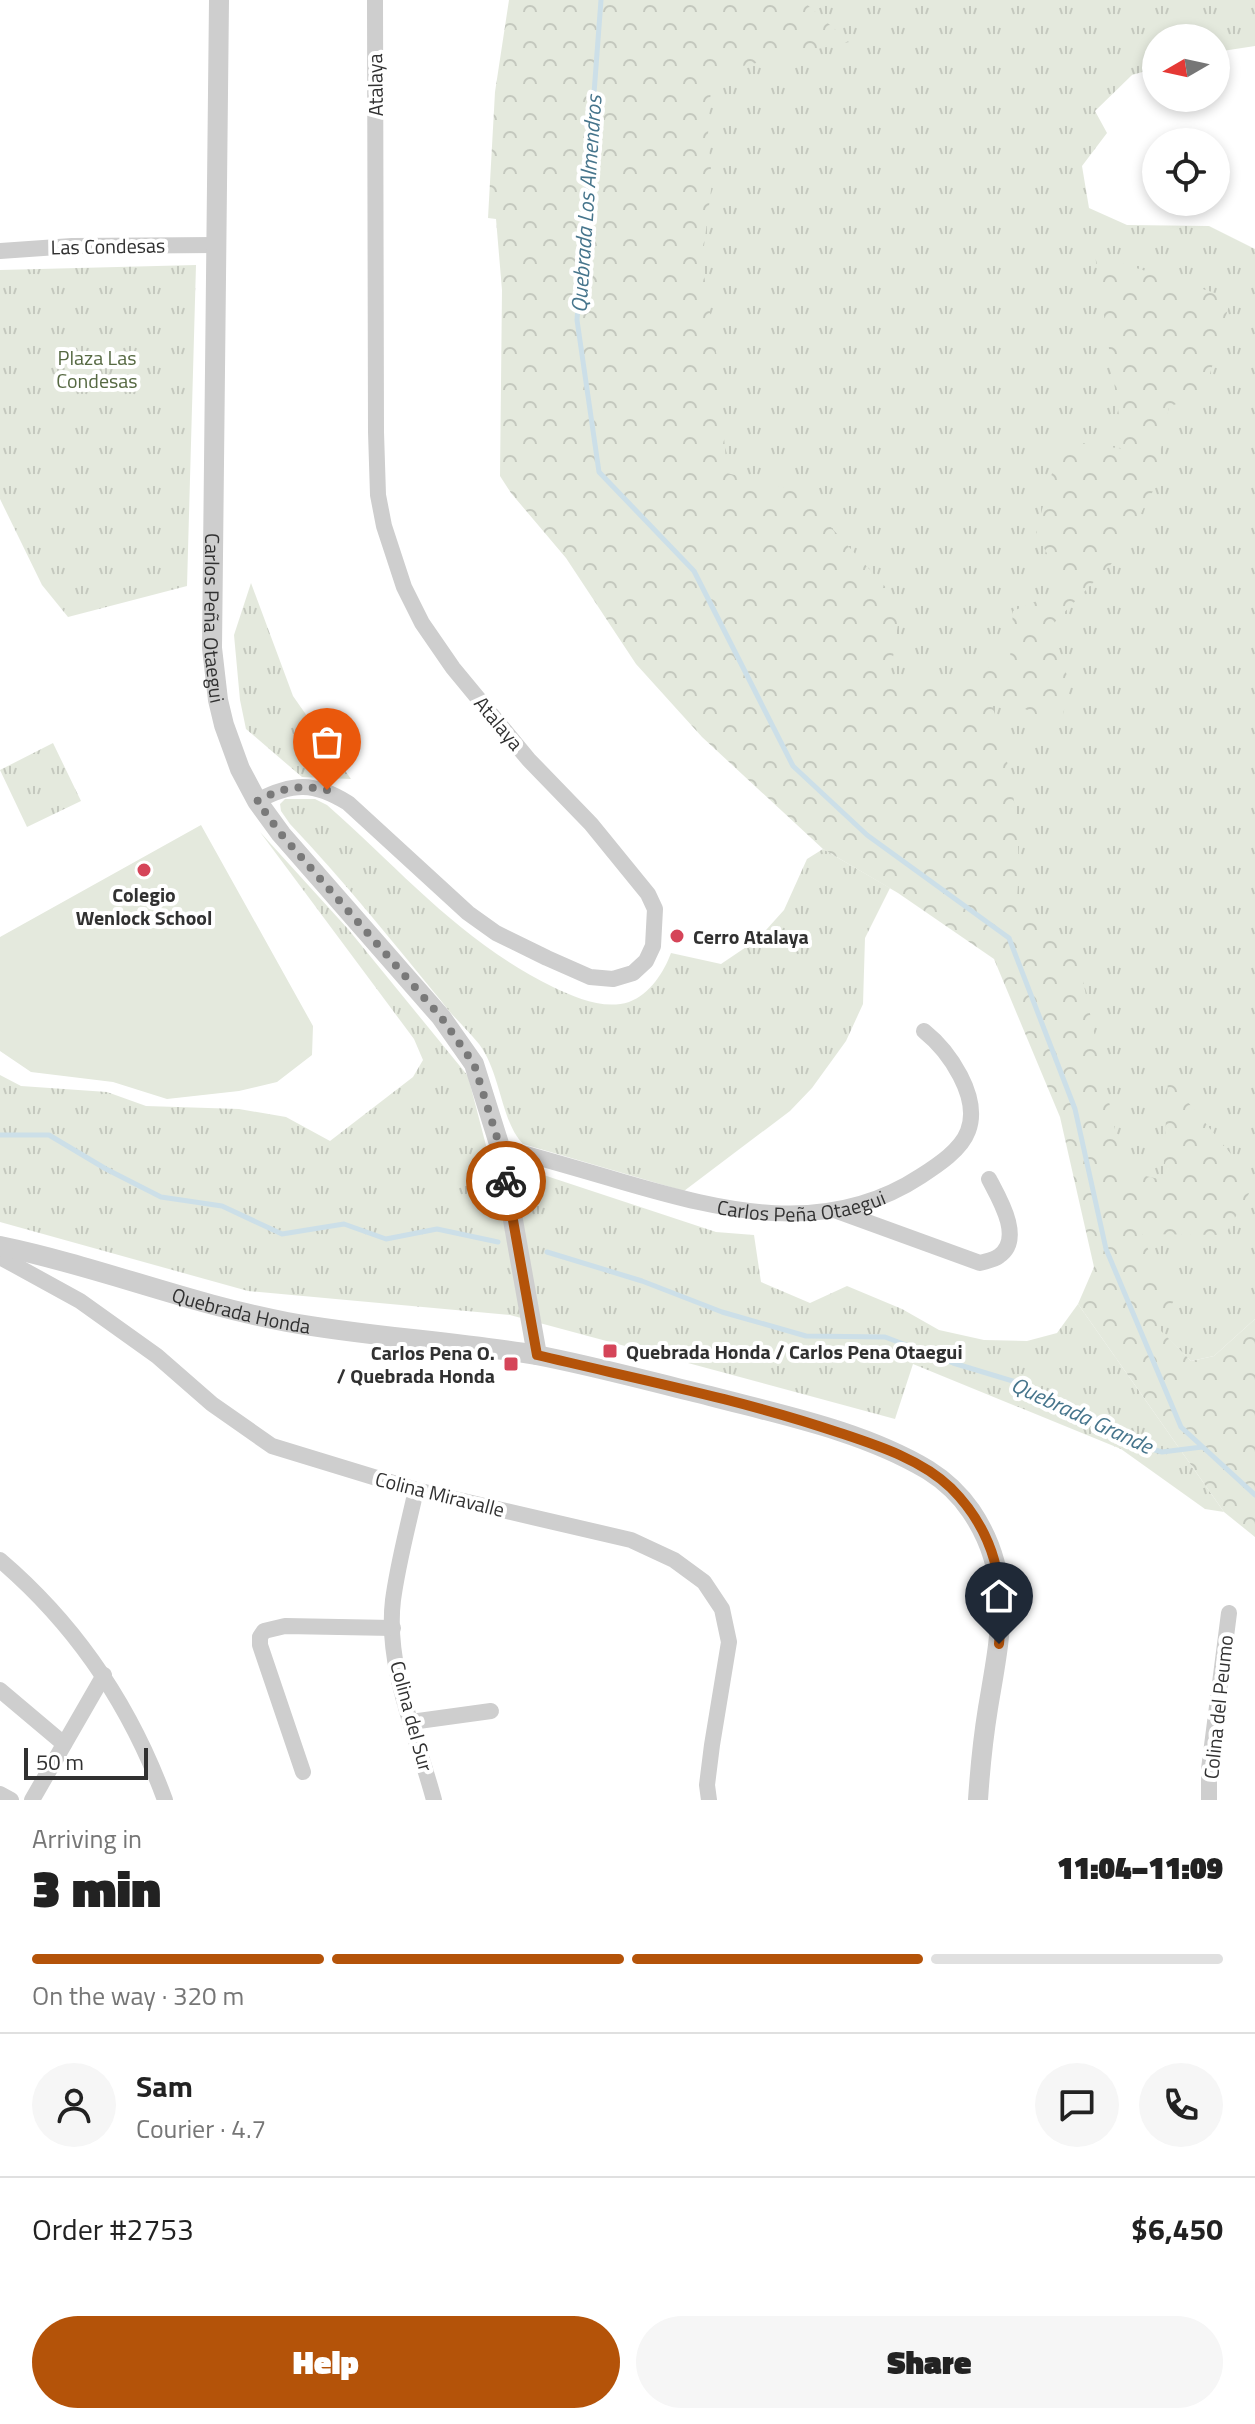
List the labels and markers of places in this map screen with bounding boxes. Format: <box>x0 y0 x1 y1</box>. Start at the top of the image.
pin <box>293 708 361 790</box>
marker: Colegio Wenlock School <box>135 861 153 879</box>
place label: Colegio Wenlock School <box>76 879 212 933</box>
place label: Cerro Atalaya <box>693 921 809 952</box>
marker: Cerro Atalaya <box>668 927 686 945</box>
place label: Quebrada Honda / Carlos Pena Otaegui <box>626 1336 963 1367</box>
place label: Carlos Pena O. / Quebrada Honda <box>337 1337 495 1391</box>
marker: Quebrada Honda / Carlos Pena Otaegui <box>601 1342 619 1360</box>
marker: Carlos Pena O. / Quebrada Honda <box>502 1355 520 1373</box>
pin <box>965 1562 1033 1644</box>

